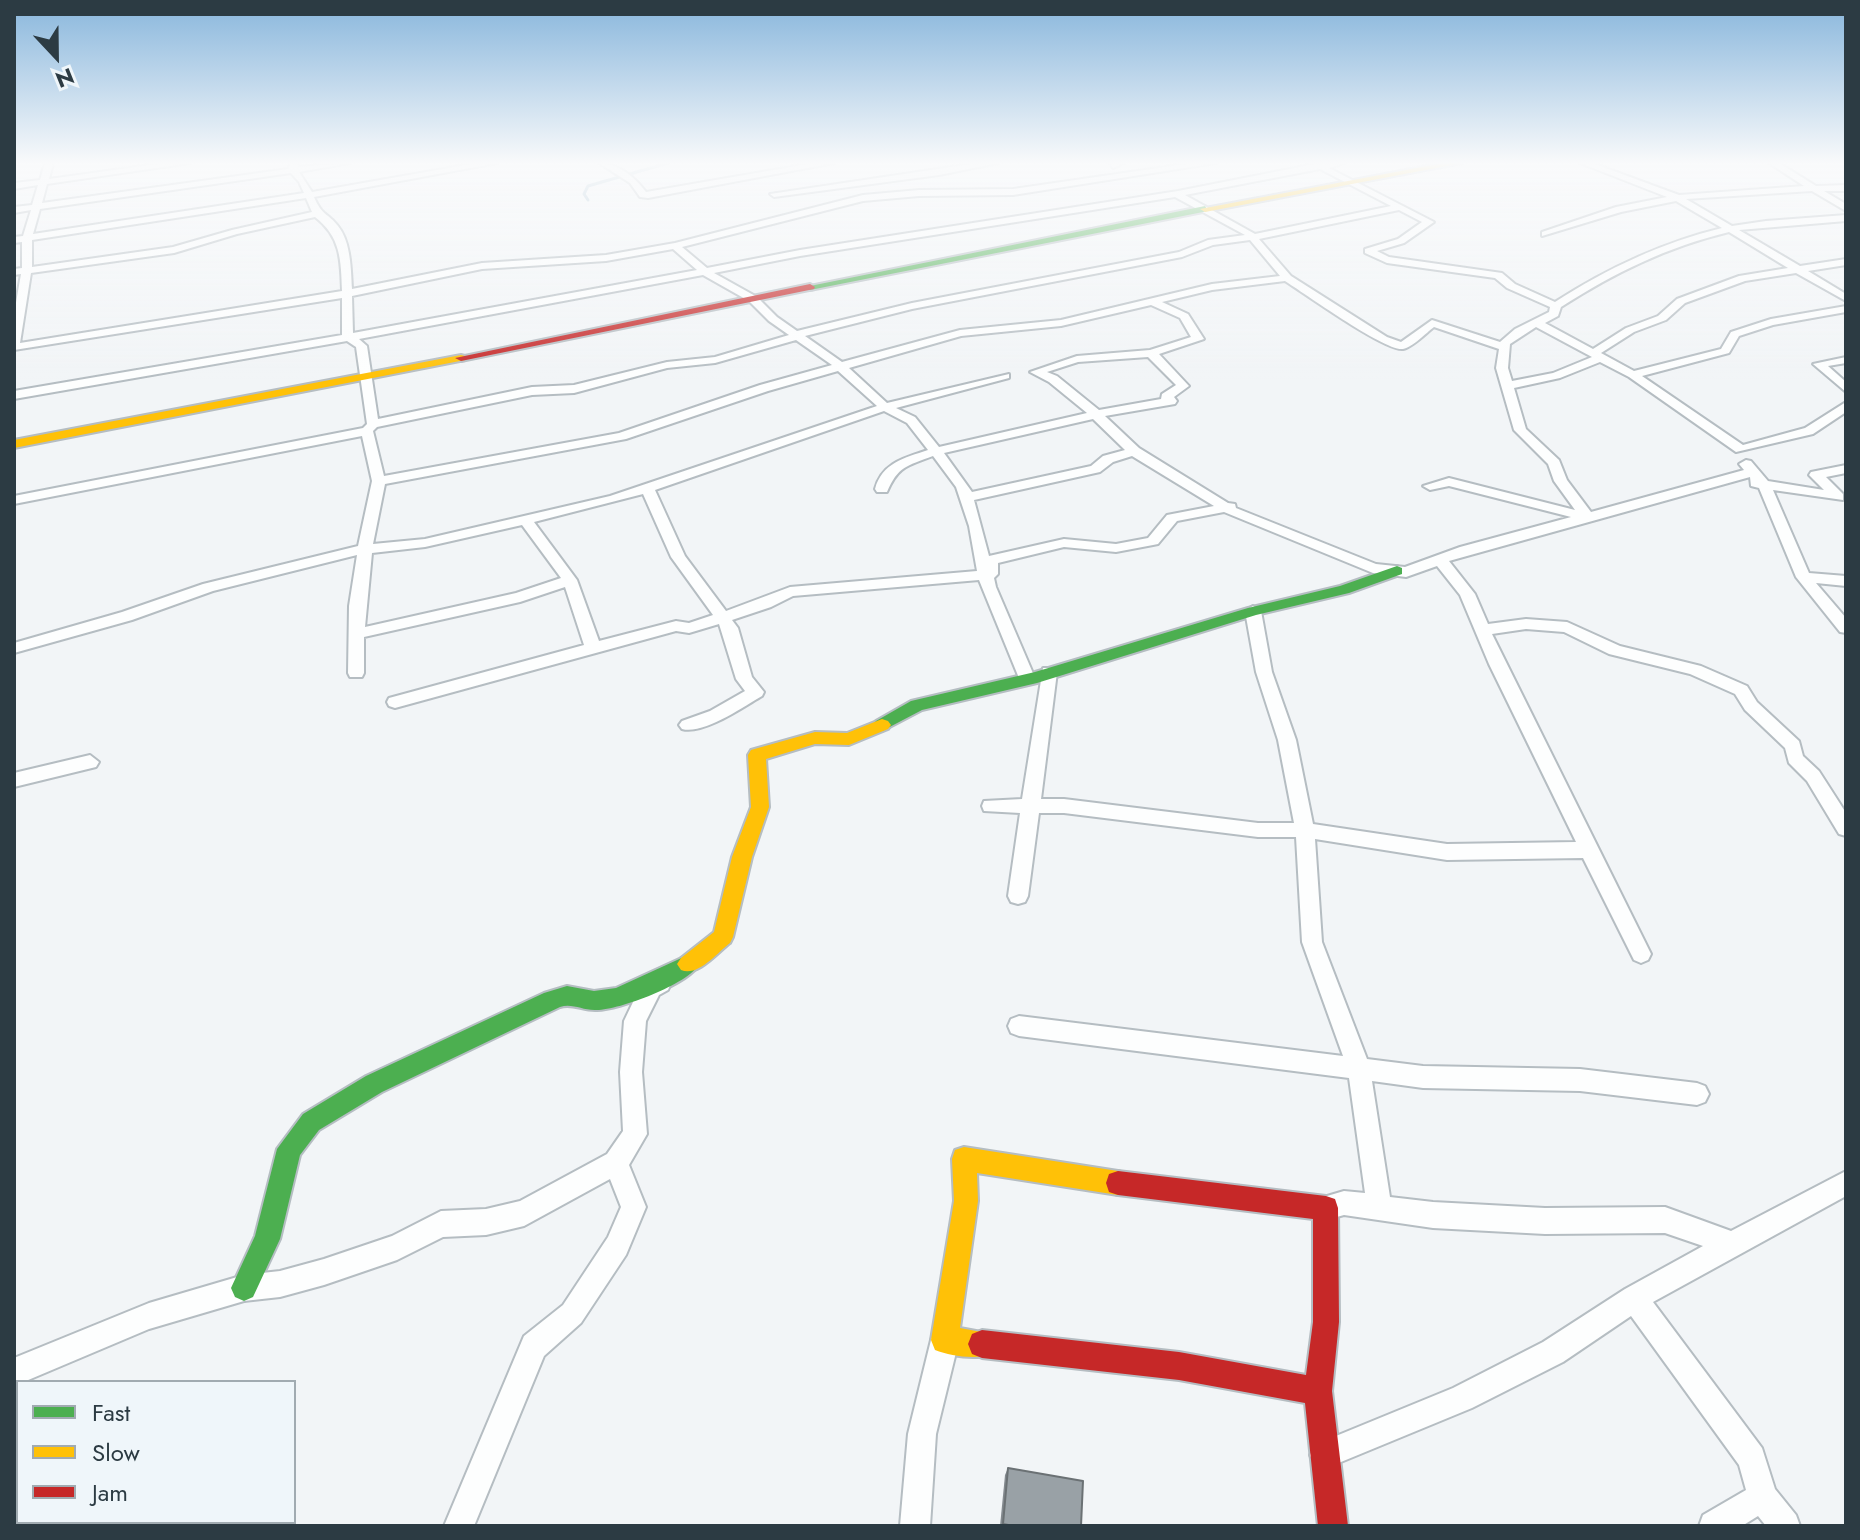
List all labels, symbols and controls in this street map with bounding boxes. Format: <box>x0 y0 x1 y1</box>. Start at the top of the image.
north arrow <box>16 16 96 96</box>
text: N <box>51 60 79 96</box>
legend <box>16 1380 296 1524</box>
text: Fast <box>92 1395 130 1430</box>
text: Slow <box>92 1435 140 1470</box>
text: Jam <box>92 1475 128 1510</box>

